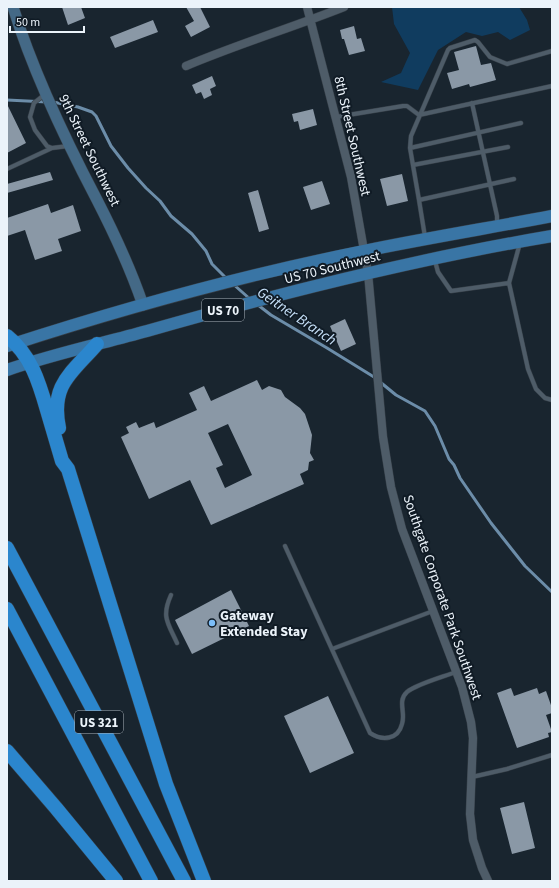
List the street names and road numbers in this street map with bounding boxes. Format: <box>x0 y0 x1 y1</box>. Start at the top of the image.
street label: 8th Street Southwest <box>329 74 376 198</box>
street label: 9th Street Southwest <box>53 91 125 210</box>
street label: US 70 Southwest <box>282 246 383 290</box>
road number: US 70 <box>202 299 244 321</box>
street label: Southgate Corporate Park Southwest <box>397 492 487 703</box>
road number: US 321 <box>75 711 123 733</box>

